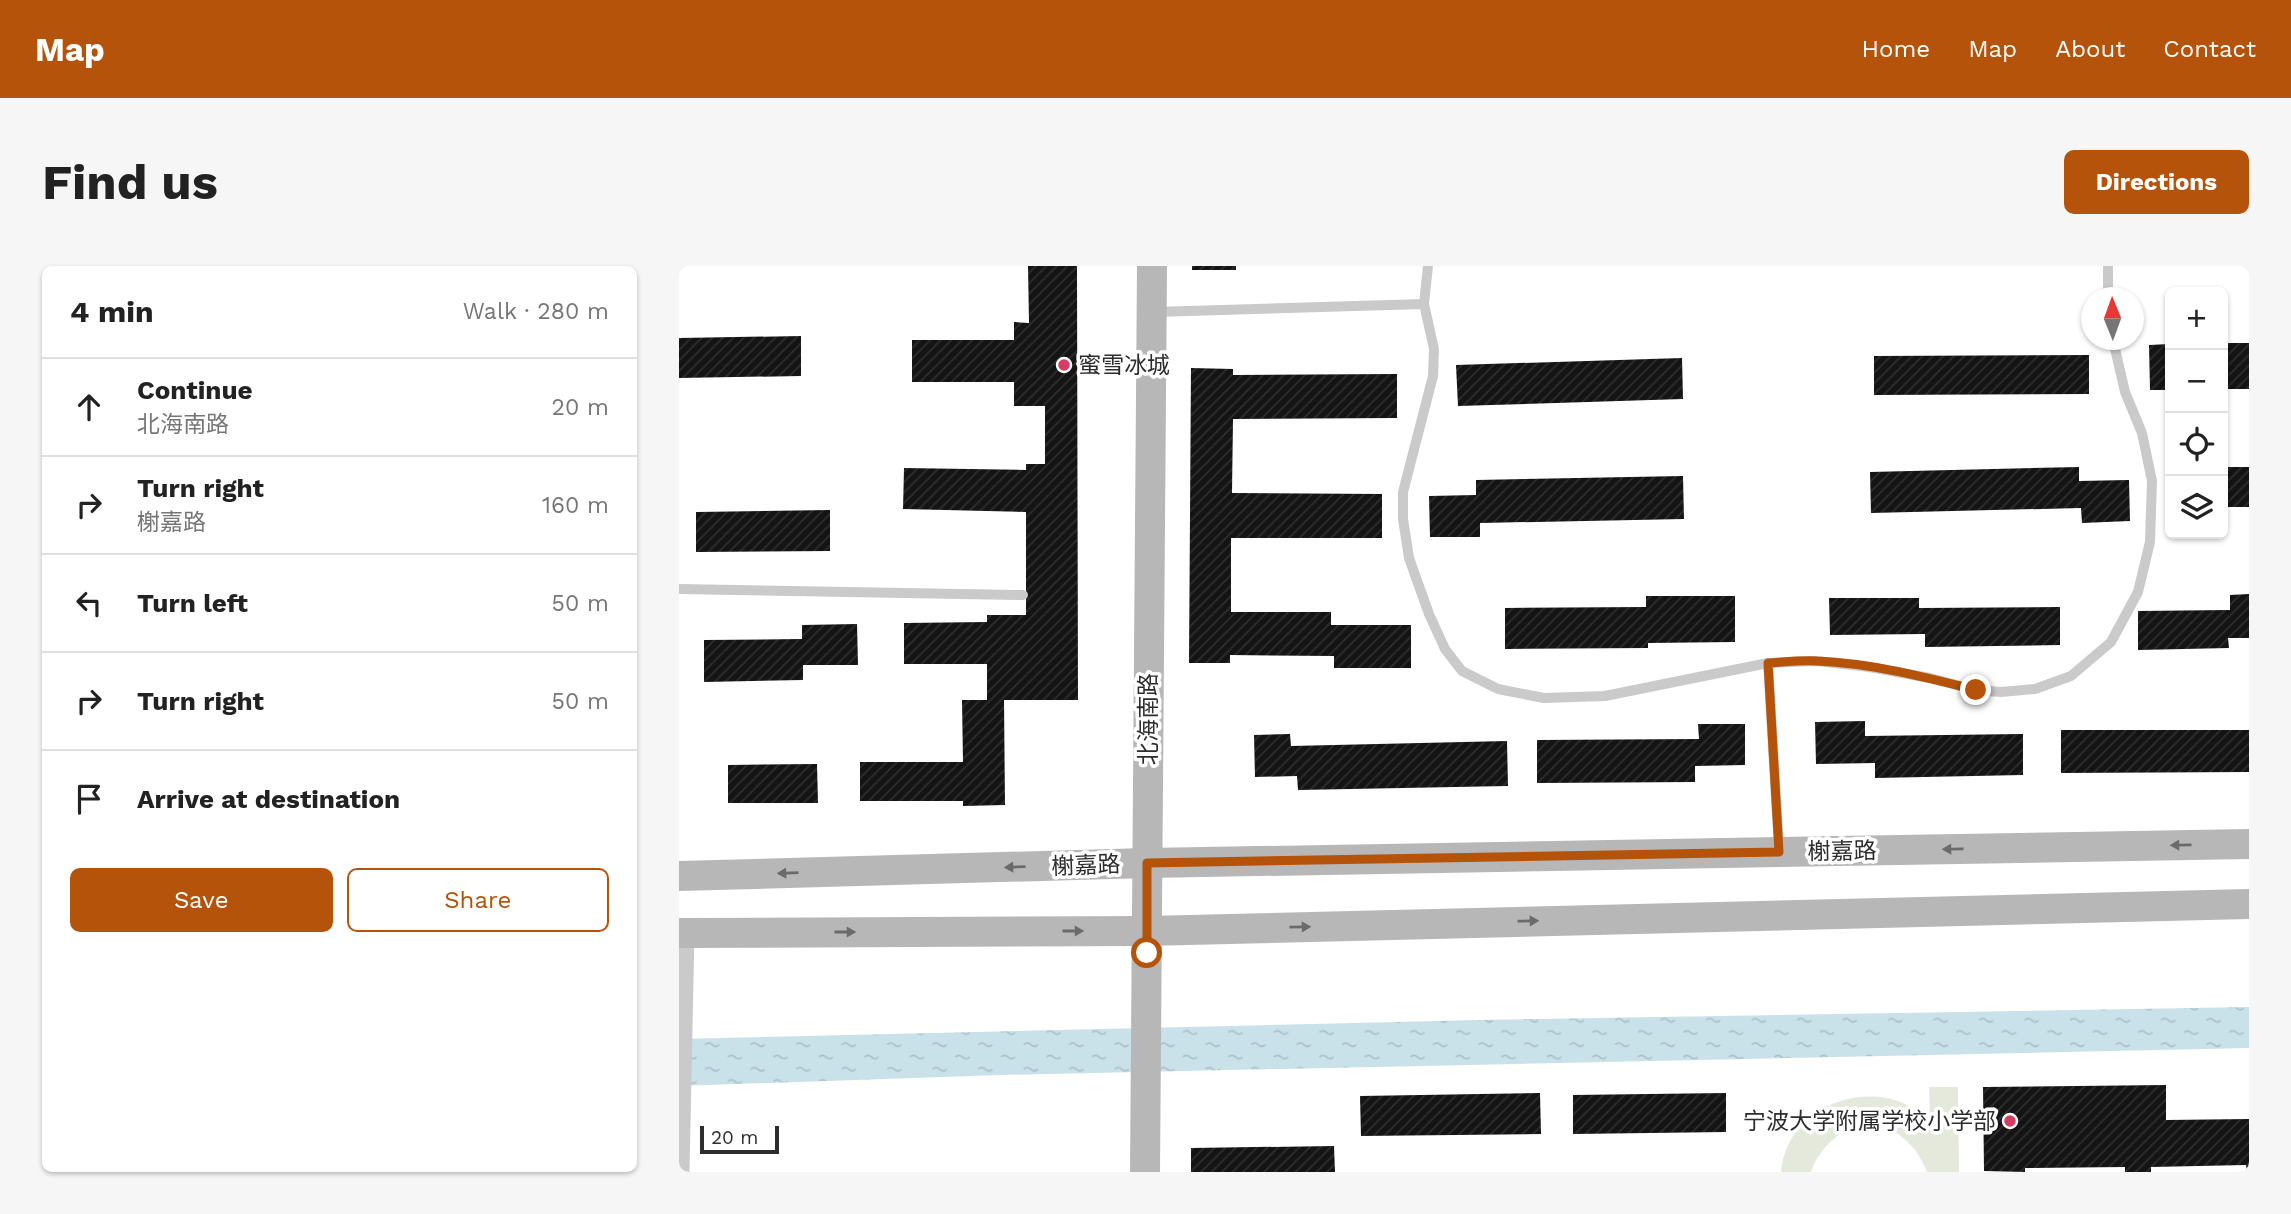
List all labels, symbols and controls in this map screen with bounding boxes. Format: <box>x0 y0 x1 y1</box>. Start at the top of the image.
text: Map <box>35 30 105 69</box>
text: Home <box>1862 35 1930 63</box>
text: Map <box>1968 35 2017 63</box>
text: About <box>2055 35 2125 63</box>
text: Contact <box>2163 35 2256 63</box>
button: Directions <box>2064 150 2249 214</box>
text: Find us <box>42 153 218 211</box>
north arrow <box>2081 287 2144 350</box>
map controls <box>2165 287 2228 539</box>
button: + <box>2165 287 2228 350</box>
text: 4 min <box>70 294 154 329</box>
text: Walk · 280 m <box>463 298 609 325</box>
button: − <box>2165 350 2228 413</box>
place label: 蜜雪冰城 <box>1078 352 1170 379</box>
marker: 蜜雪冰城 <box>1056 357 1072 373</box>
text: Continue <box>137 375 253 405</box>
icon: ahead <box>70 388 108 426</box>
text: 20 m <box>552 394 609 421</box>
text: 北海南路 <box>137 411 229 438</box>
button: locate <box>2165 413 2228 476</box>
text: Turn right <box>137 473 264 503</box>
button: layers <box>2165 476 2228 539</box>
icon: right <box>70 486 108 524</box>
text: 160 m <box>542 492 609 519</box>
text: 榭嘉路 <box>137 509 206 536</box>
icon: left <box>70 584 108 622</box>
text: Turn left <box>137 588 248 618</box>
text: 50 m <box>552 590 609 617</box>
street label: 北海南路 <box>1135 673 1162 765</box>
route end <box>1960 674 1991 705</box>
icon: right <box>70 682 108 720</box>
text: Turn right <box>137 686 264 716</box>
text: 50 m <box>552 688 609 715</box>
icon: arrive <box>70 780 108 818</box>
text: Arrive at destination <box>137 784 400 814</box>
street label: 榭嘉路 <box>1807 837 1877 866</box>
one-way arrow <box>2170 840 2192 851</box>
one-way arrow <box>1942 844 1964 855</box>
street label: 榭嘉路 <box>1051 851 1121 880</box>
one-way arrow <box>1004 861 1026 873</box>
one-way arrow <box>777 867 799 879</box>
button: Save <box>70 868 333 932</box>
button: Share <box>347 868 609 932</box>
one-way arrow <box>1517 915 1539 927</box>
one-way arrow <box>1289 921 1311 933</box>
one-way arrow <box>1062 925 1084 937</box>
one-way arrow <box>834 926 856 938</box>
route start <box>1131 937 1162 968</box>
place label: 宁波大学附属学校小学部 <box>1743 1108 1996 1135</box>
marker: 宁波大学附属学校小学部 <box>2002 1113 2018 1129</box>
scale bar <box>700 1123 779 1155</box>
text: 20 m <box>711 1126 758 1149</box>

